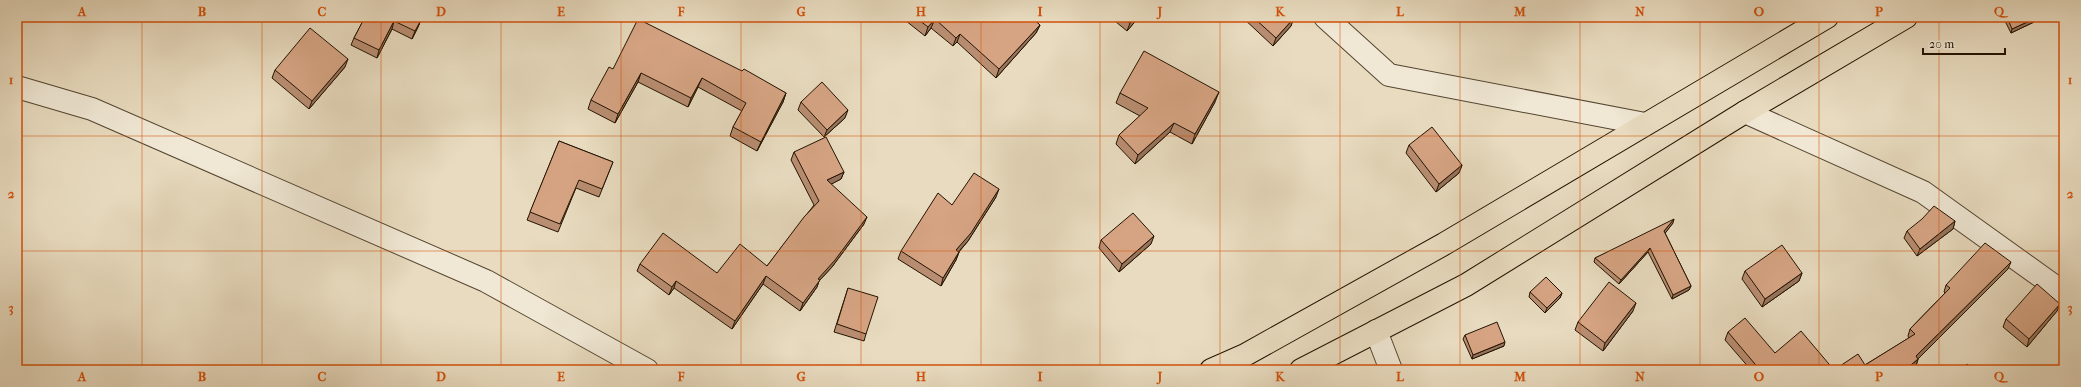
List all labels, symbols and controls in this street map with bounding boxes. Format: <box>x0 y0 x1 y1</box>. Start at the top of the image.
text: A <box>77 4 87 19</box>
text: B <box>198 4 207 19</box>
text: C <box>318 4 327 19</box>
text: D <box>436 4 446 19</box>
text: E <box>557 4 565 19</box>
text: F <box>677 4 685 19</box>
text: G <box>796 4 806 19</box>
text: H <box>916 4 927 19</box>
text: I <box>1037 4 1043 19</box>
text: J <box>1156 4 1163 20</box>
text: K <box>1275 4 1286 19</box>
text: L <box>1396 4 1405 19</box>
text: M <box>1513 4 1526 19</box>
text: N <box>1635 4 1645 19</box>
text: O <box>1754 4 1764 19</box>
text: P <box>1875 4 1883 19</box>
text: Q <box>1994 4 2009 19</box>
scale bar <box>1923 30 2005 56</box>
text: 20 m <box>1929 37 1954 51</box>
text: 1 <box>9 72 14 87</box>
text: 1 <box>2068 72 2073 87</box>
text: 2 <box>8 186 15 201</box>
text: 2 <box>2067 186 2074 201</box>
text: 3 <box>8 300 14 316</box>
text: 3 <box>2067 300 2073 316</box>
text: A <box>77 369 87 384</box>
text: B <box>198 369 207 384</box>
text: C <box>318 369 327 384</box>
text: D <box>436 369 446 384</box>
text: E <box>557 369 565 384</box>
text: F <box>677 369 685 384</box>
text: G <box>796 369 806 384</box>
text: H <box>916 369 927 384</box>
text: I <box>1037 369 1043 384</box>
text: J <box>1156 369 1163 385</box>
text: K <box>1275 369 1286 384</box>
text: L <box>1396 369 1405 384</box>
text: M <box>1513 369 1526 384</box>
text: N <box>1635 369 1645 384</box>
text: O <box>1754 369 1764 384</box>
text: P <box>1875 369 1883 384</box>
text: Q <box>1994 369 2009 384</box>

